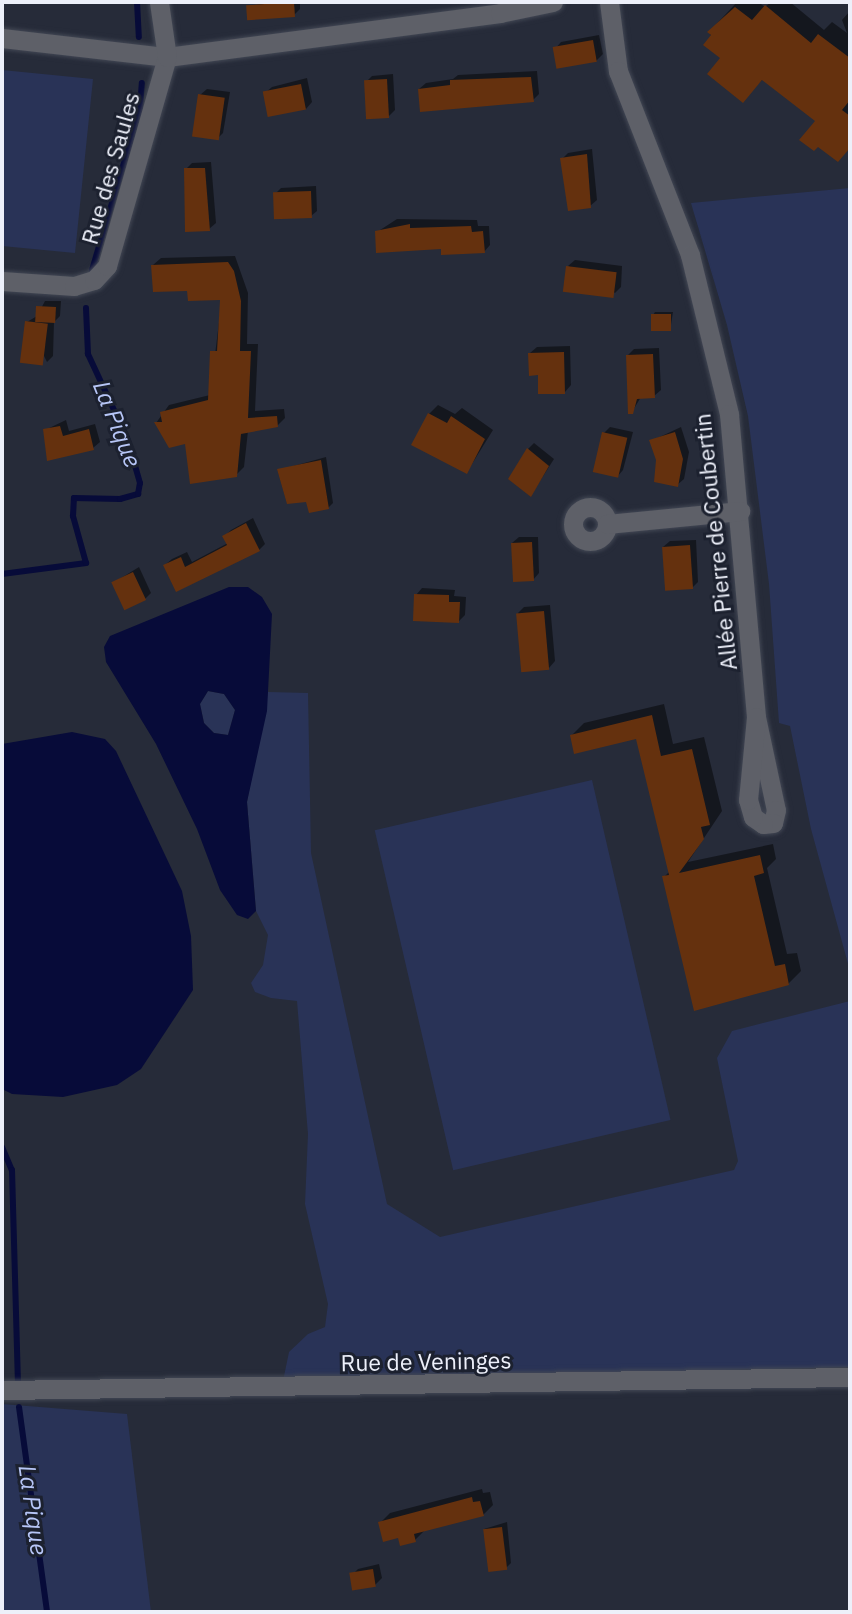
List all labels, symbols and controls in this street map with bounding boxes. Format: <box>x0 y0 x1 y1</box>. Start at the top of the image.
street label: Rue des Saules <box>75 89 145 247</box>
water label: La Pique <box>87 376 147 472</box>
street label: Allée Pierre de Coubertin <box>688 412 742 672</box>
street label: Rue de Veninges <box>340 1346 512 1376</box>
water label: La Pique <box>12 1463 54 1557</box>

